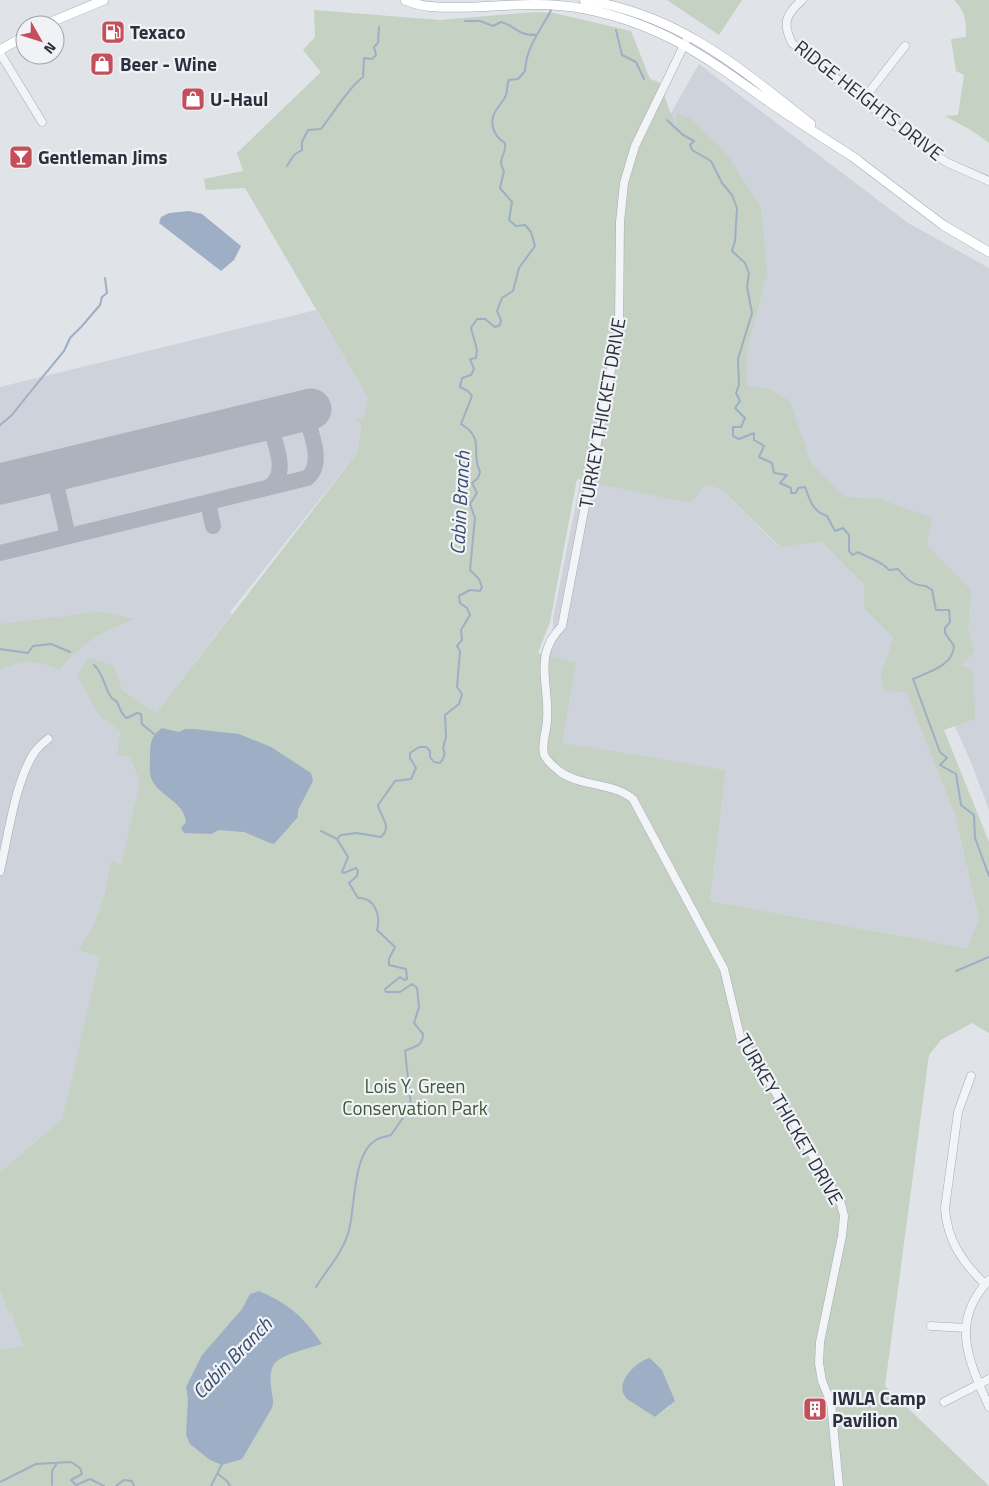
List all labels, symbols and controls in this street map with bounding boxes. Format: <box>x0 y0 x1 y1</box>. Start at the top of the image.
north arrow <box>15 15 65 65</box>
place label: Texaco <box>130 17 186 46</box>
fuel station icon: Texaco <box>100 19 126 45</box>
street label: RIDGE HEIGHTS DRIVE <box>789 32 950 167</box>
text: N <box>39 38 62 59</box>
place label: Beer - Wine <box>120 49 217 78</box>
shop icon: Beer - Wine <box>89 51 115 77</box>
place label: U-Haul <box>210 84 268 113</box>
shop icon: U-Haul <box>180 86 206 112</box>
place label: Gentleman Jims <box>38 142 167 171</box>
bar icon: Gentleman Jims <box>8 144 34 170</box>
street label: TURKEY THICKET DRIVE <box>570 315 633 511</box>
water label: Cabin Branch <box>441 449 478 556</box>
street label: TURKEY THICKET DRIVE <box>730 1028 851 1210</box>
park label: Lois Y. Green Conservation Park <box>342 1071 488 1122</box>
water label: Cabin Branch <box>184 1309 280 1406</box>
place label: IWLA Camp Pavilion <box>832 1383 926 1434</box>
building icon: IWLA Camp Pavilion <box>802 1396 828 1422</box>

